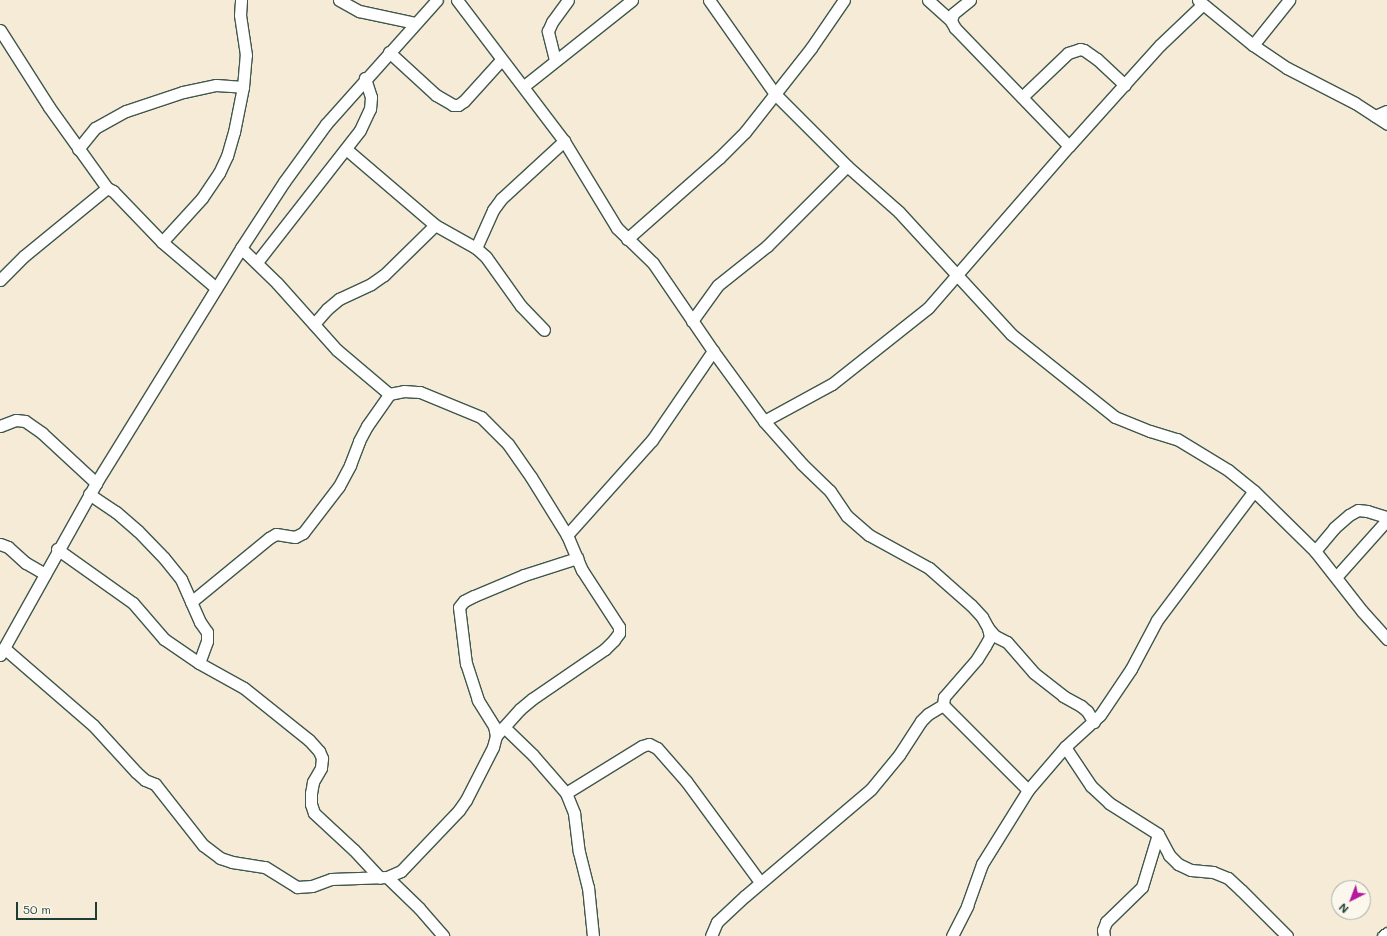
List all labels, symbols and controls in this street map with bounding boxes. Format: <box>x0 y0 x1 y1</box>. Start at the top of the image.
north arrow <box>1331 880 1371 920</box>
scale bar <box>18 894 99 920</box>
text: N <box>1335 900 1351 917</box>
text: 50 m <box>23 901 51 917</box>

